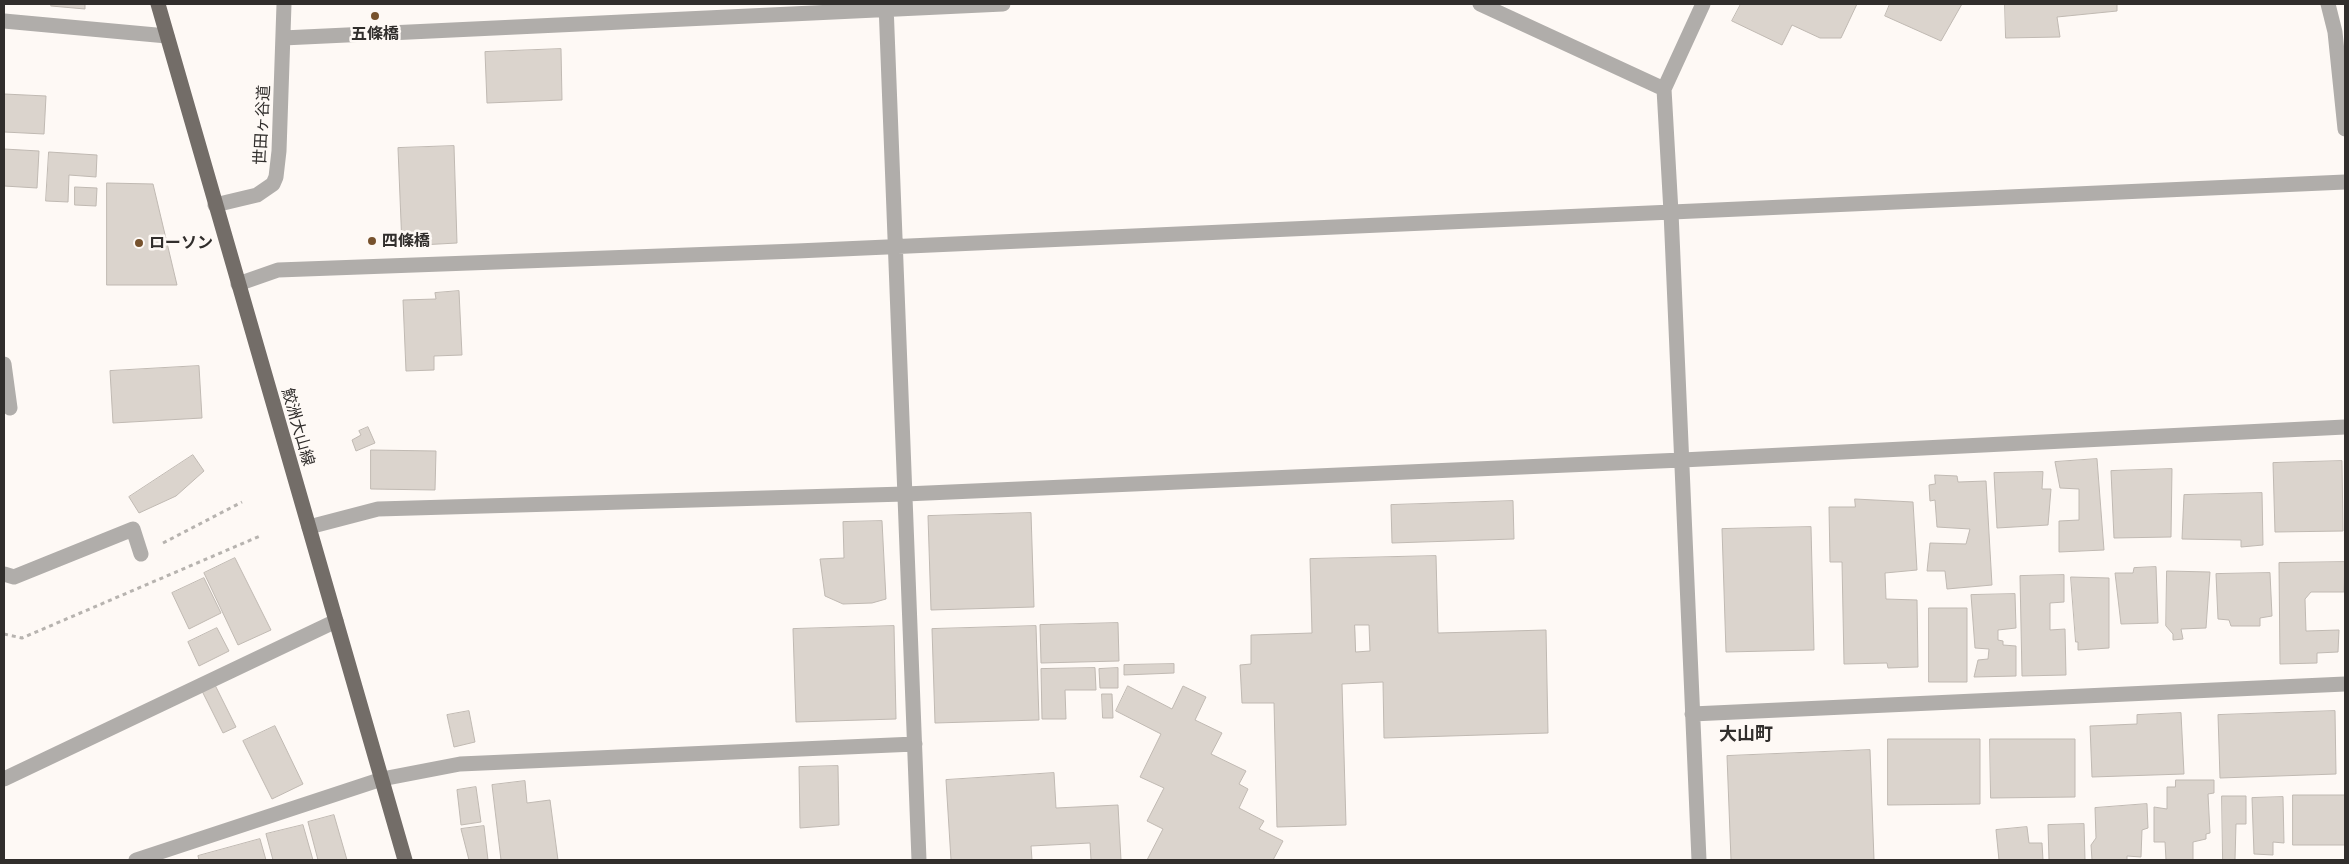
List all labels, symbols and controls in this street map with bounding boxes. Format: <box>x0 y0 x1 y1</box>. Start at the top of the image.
marker: 五條橋 <box>369 10 381 22</box>
place label: 五條橋 <box>351 24 399 44</box>
street label: 世田ヶ谷道 <box>250 85 274 165</box>
place label: 四條橋 <box>382 231 430 251</box>
place label: ローソン <box>149 233 213 253</box>
marker: 四條橋 <box>366 235 378 247</box>
marker: ローソン <box>133 237 145 249</box>
street label: 鮫洲大山線 <box>278 386 318 468</box>
district label: 大山町 <box>1719 723 1773 745</box>

